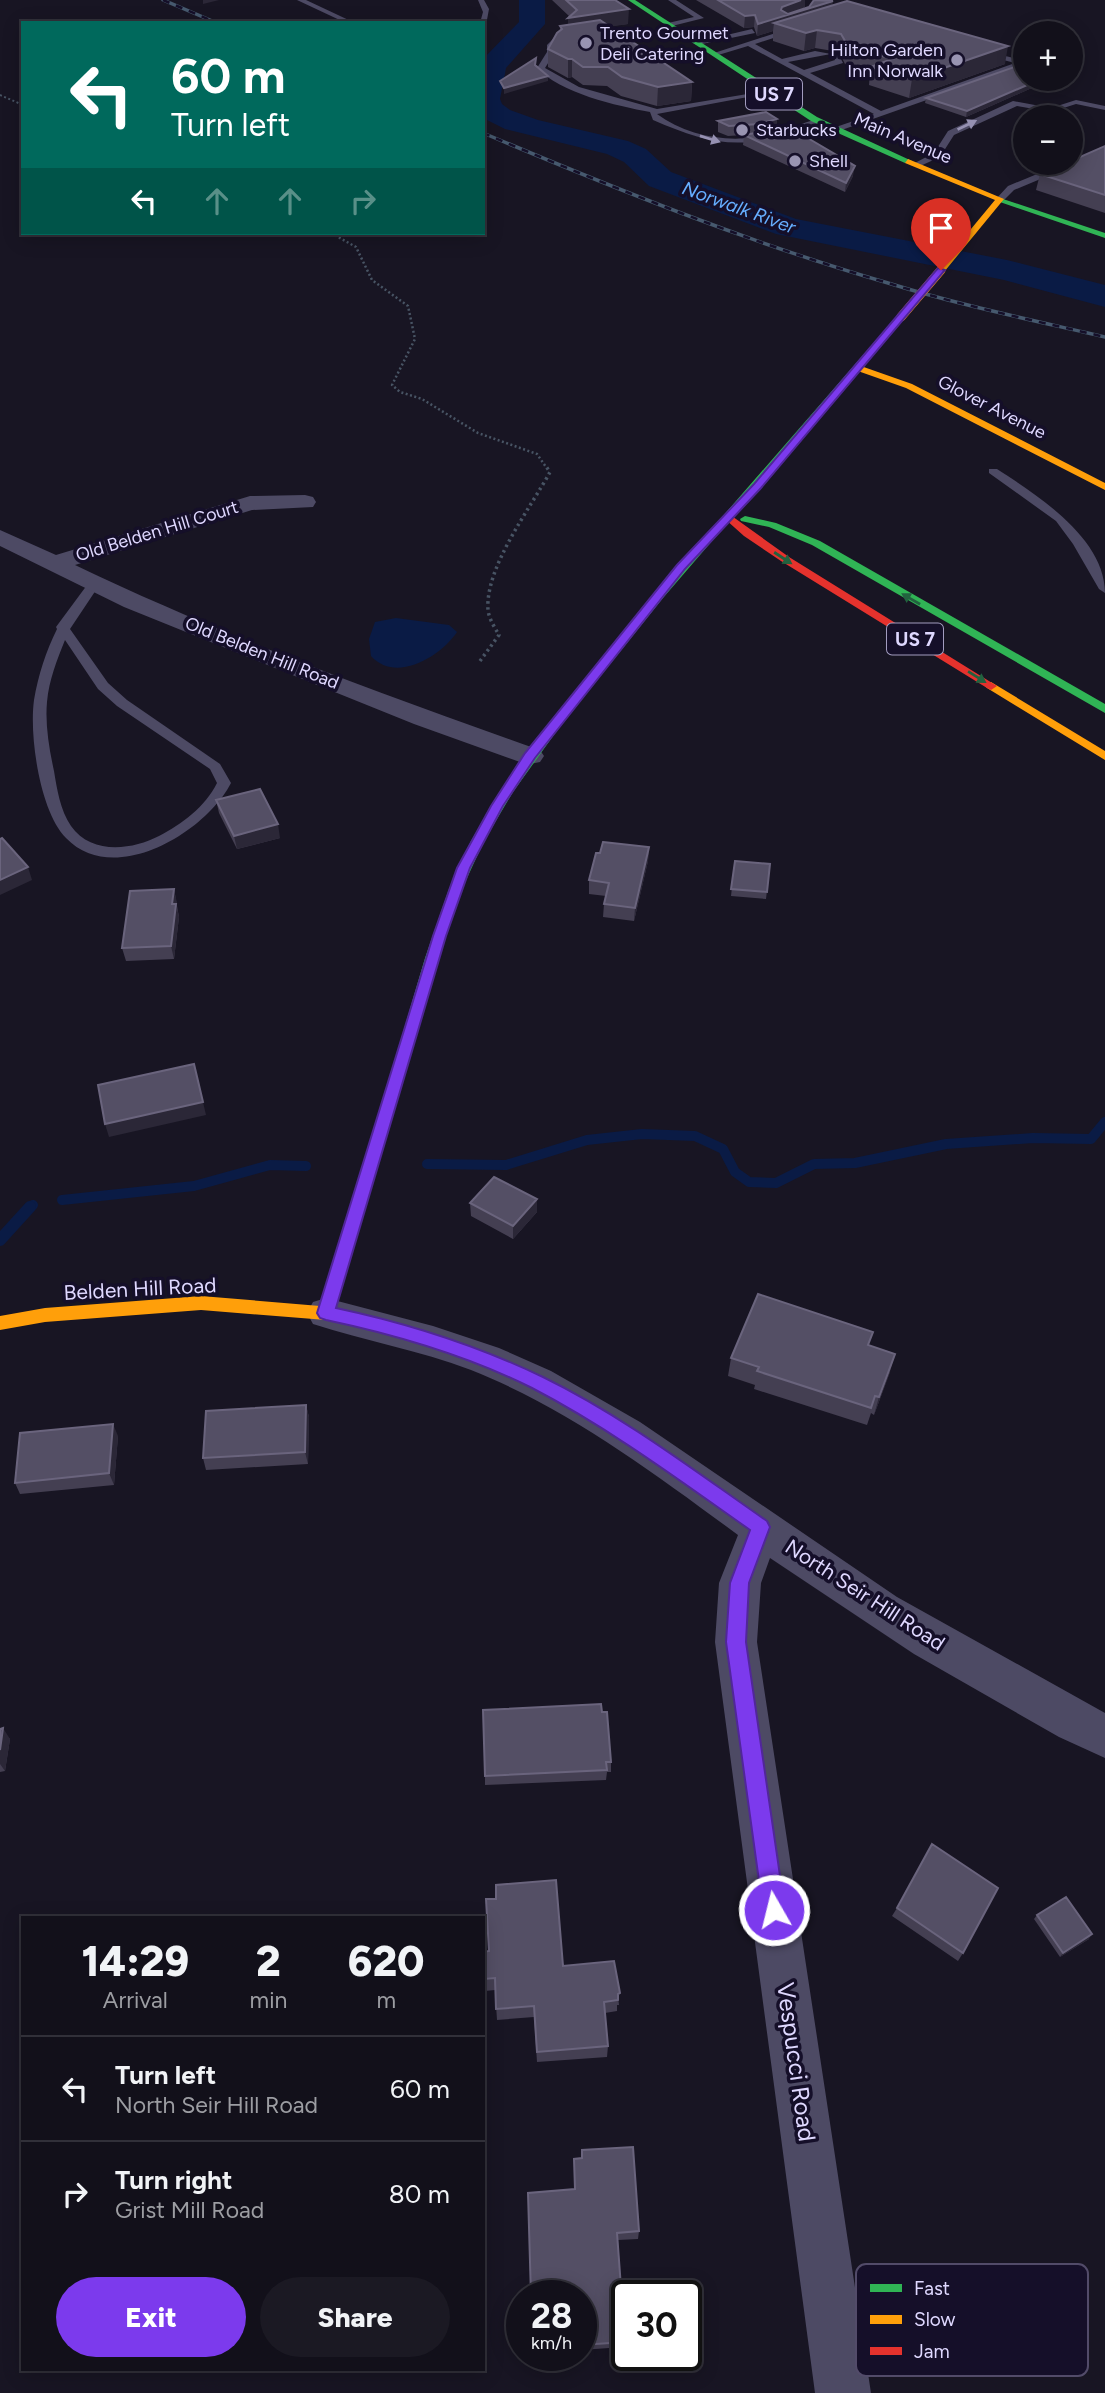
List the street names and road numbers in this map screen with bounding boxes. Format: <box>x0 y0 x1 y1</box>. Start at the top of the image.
road number: US 7 <box>746 78 802 110</box>
street label: Main Avenue <box>851 108 955 168</box>
street label: Glover Avenue <box>934 370 1050 444</box>
street label: Old Belden Hill Court <box>73 496 241 566</box>
street label: Old Belden Hill Road <box>182 612 342 694</box>
road number: US 7 <box>887 624 943 654</box>
street label: Belden Hill Road <box>63 1272 217 1305</box>
street label: North Seir Hill Road <box>781 1534 950 1656</box>
street label: Vespucci Road <box>771 1981 822 2143</box>

